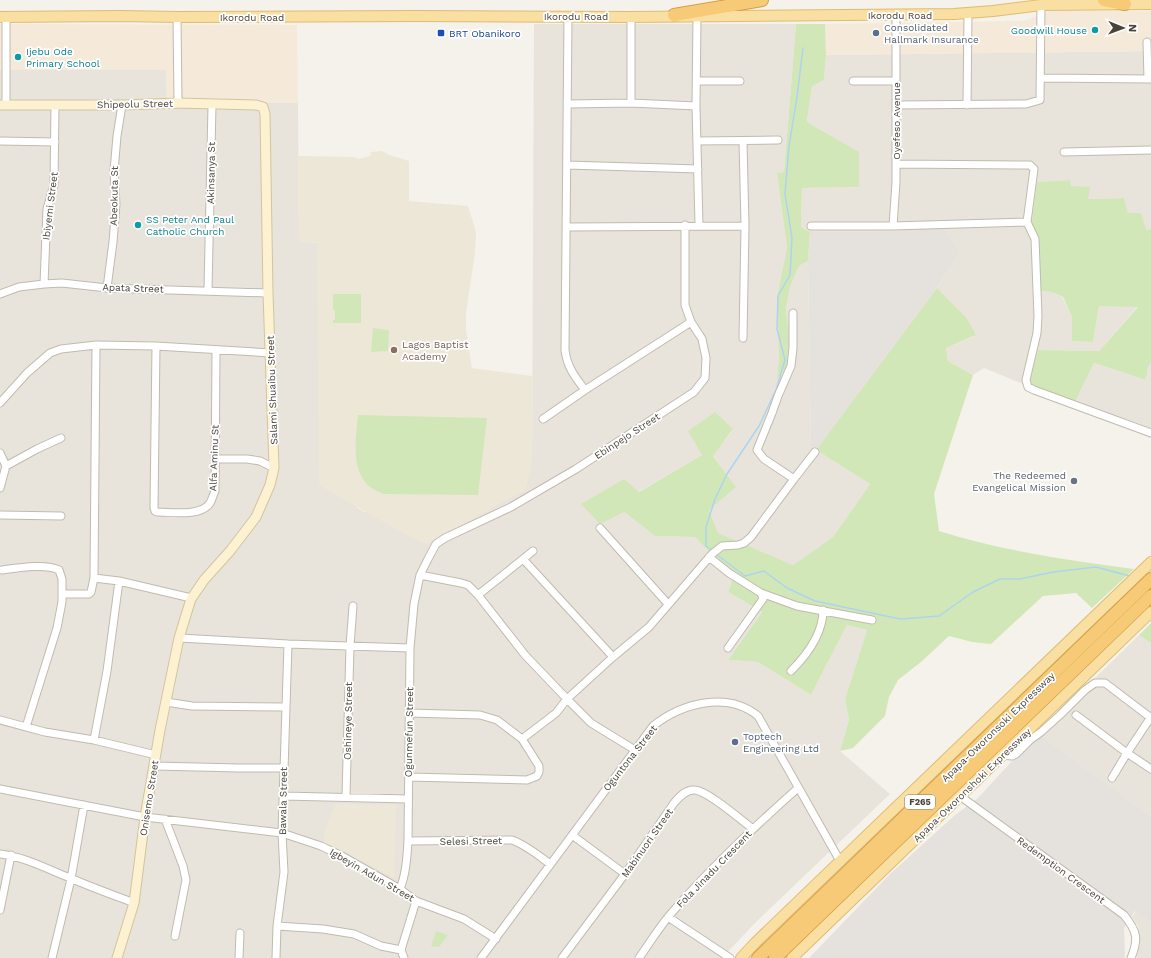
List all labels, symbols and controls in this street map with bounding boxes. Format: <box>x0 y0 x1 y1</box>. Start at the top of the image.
north arrow <box>1103 8 1143 48</box>
street label: Ikorodu Road <box>868 10 932 21</box>
street label: Ikorodu Road <box>544 11 608 22</box>
street label: Ikorodu Road <box>220 12 284 23</box>
place label: Consolidated Hallmark Insurance <box>884 22 979 45</box>
text: N <box>1126 24 1139 32</box>
place label: Goodwill House <box>1011 25 1087 36</box>
marker: Goodwill House <box>1090 25 1100 35</box>
marker: BRT Obanikoro <box>436 28 446 38</box>
place label: BRT Obanikoro <box>449 28 521 39</box>
marker: Consolidated Hallmark Insurance <box>871 28 881 38</box>
place label: Ijebu Ode Primary School <box>26 46 100 69</box>
marker: Ijebu Ode Primary School <box>13 52 23 62</box>
street label: Oyefeso Avenue <box>891 82 902 160</box>
street label: Shipeolu Street <box>97 98 174 110</box>
street label: Akinsanya St <box>205 141 217 204</box>
street label: Abeokuta St <box>108 165 120 226</box>
street label: Ibiyemi Street <box>40 171 60 241</box>
place label: SS Peter And Paul Catholic Church <box>146 214 234 237</box>
marker: SS Peter And Paul Catholic Church <box>133 220 143 230</box>
street label: Apata Street <box>102 281 165 295</box>
street label: Salami Shuaibu Street <box>265 334 279 445</box>
place label: Lagos Baptist Academy <box>402 339 469 362</box>
marker: Lagos Baptist Academy <box>389 345 399 355</box>
street label: Ebinpejo Street <box>592 410 662 461</box>
street label: Alfa Aminu St <box>207 424 221 492</box>
place label: The Redeemed Evangelical Mission <box>972 470 1066 493</box>
marker: The Redeemed Evangelical Mission <box>1069 476 1079 486</box>
street label: Apapa-Oworonsoki Expressway <box>939 669 1057 784</box>
street label: Oshineye Street <box>342 681 354 760</box>
street label: Ogunmefun Street <box>403 686 415 777</box>
street label: Oguntona Street <box>601 722 660 793</box>
street label: Apapa-Oworonshoki Expressway <box>911 725 1034 844</box>
place label: Toptech Engineering Ltd <box>743 731 819 754</box>
marker: Toptech Engineering Ltd <box>730 737 740 747</box>
street label: Onisemo Street <box>138 759 161 837</box>
street label: Bawala Street <box>277 766 289 835</box>
road number: F265 <box>905 795 935 809</box>
street label: Mabinuori Street <box>619 806 675 880</box>
street label: Fola Jinadu Crescent <box>674 828 754 910</box>
street label: Redemption Crescent <box>1015 834 1108 906</box>
street label: Selesi Street <box>440 835 503 847</box>
street label: Igbeyin Adun Street <box>328 846 417 904</box>

